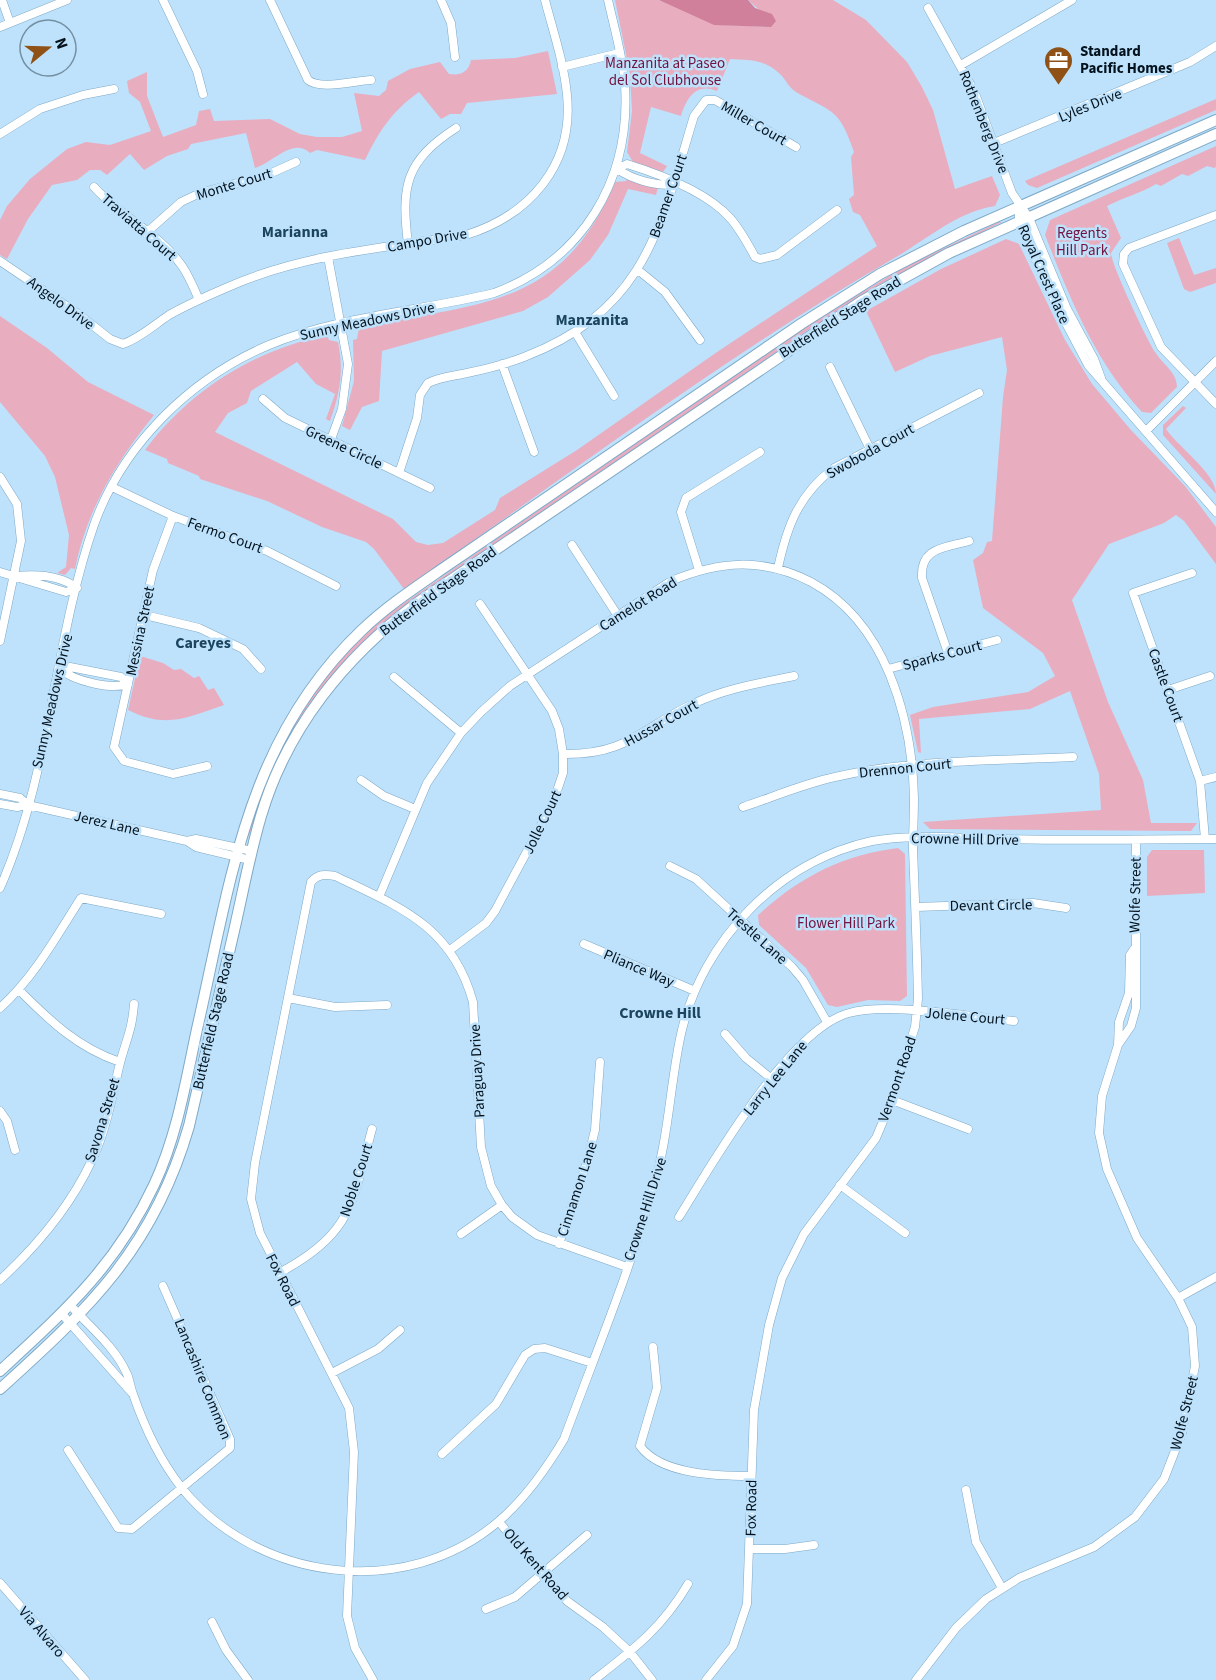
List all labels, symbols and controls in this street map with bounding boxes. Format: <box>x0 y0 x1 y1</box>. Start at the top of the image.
north arrow <box>18 18 78 78</box>
text: N <box>49 35 73 52</box>
place label: Standard Pacific Homes <box>1080 41 1173 79</box>
office icon: Standard Pacific Homes <box>1043 44 1075 86</box>
park label: Manzanita at Paseo del Sol Clubhouse <box>605 53 725 91</box>
street label: Rothenberg Drive <box>953 68 1014 177</box>
street label: Lyles Drive <box>1055 83 1125 128</box>
street label: Miller Court <box>717 96 791 151</box>
street label: Beamer Court <box>644 152 693 241</box>
street label: Monte Court <box>194 163 274 206</box>
street label: Traviatta Court <box>97 189 181 266</box>
district label: Marianna <box>262 221 328 243</box>
street label: Royal Crest Place <box>1012 221 1075 327</box>
street label: Campo Drive <box>386 223 469 258</box>
park label: Regents Hill Park <box>1056 223 1109 261</box>
street label: Butterfield Stage Road <box>775 271 905 363</box>
street label: Angelo Drive <box>23 272 99 335</box>
street label: Sunny Meadows Drive <box>298 297 436 346</box>
district label: Manzanita <box>555 309 629 331</box>
street label: Swoboda Court <box>823 419 918 484</box>
street label: Greene Circle <box>302 420 386 475</box>
street label: Fermo Court <box>184 512 265 559</box>
street label: Butterfield Stage Road <box>376 542 501 641</box>
street label: Camelot Road <box>595 572 681 637</box>
street label: Messina Street <box>121 584 160 678</box>
street label: Sunny Meadows Drive <box>27 632 78 770</box>
district label: Careyes <box>175 632 231 654</box>
street label: Sparks Court <box>900 635 984 676</box>
street label: Castle Court <box>1143 646 1188 725</box>
street label: Hussar Court <box>621 695 702 752</box>
street label: Drennon Court <box>858 753 952 784</box>
street label: Jolle Court <box>518 787 567 858</box>
street label: Jerez Lane <box>72 806 142 841</box>
street label: Crowne Hill Drive <box>911 828 1019 851</box>
street label: Wolfe Street <box>1124 857 1147 933</box>
street label: Devant Circle <box>949 894 1033 917</box>
street label: Trestle Lane <box>722 903 792 969</box>
park label: Flower Hill Park <box>797 913 895 934</box>
street label: Pliance Way <box>600 944 677 993</box>
street label: Butterfield Stage Road <box>188 951 239 1092</box>
district label: Crowne Hill <box>619 1002 701 1024</box>
street label: Jolene Court <box>924 1003 1006 1030</box>
street label: Paraguay Drive <box>465 1024 490 1118</box>
street label: Vermont Road <box>873 1034 922 1125</box>
street label: Larry Lee Lane <box>739 1036 812 1120</box>
street label: Savona Street <box>80 1075 125 1165</box>
street label: Cinnamon Lane <box>552 1139 603 1239</box>
street label: Noble Court <box>335 1141 378 1219</box>
street label: Crowne Hill Drive <box>619 1155 672 1264</box>
street label: Fox Road <box>260 1250 305 1310</box>
street label: Lancashire Common <box>169 1316 236 1443</box>
street label: Wolfe Street <box>1165 1374 1204 1453</box>
street label: Fox Road <box>741 1479 762 1537</box>
street label: Old Kent Road <box>498 1524 573 1605</box>
street label: Via Alvaro <box>14 1602 70 1662</box>

